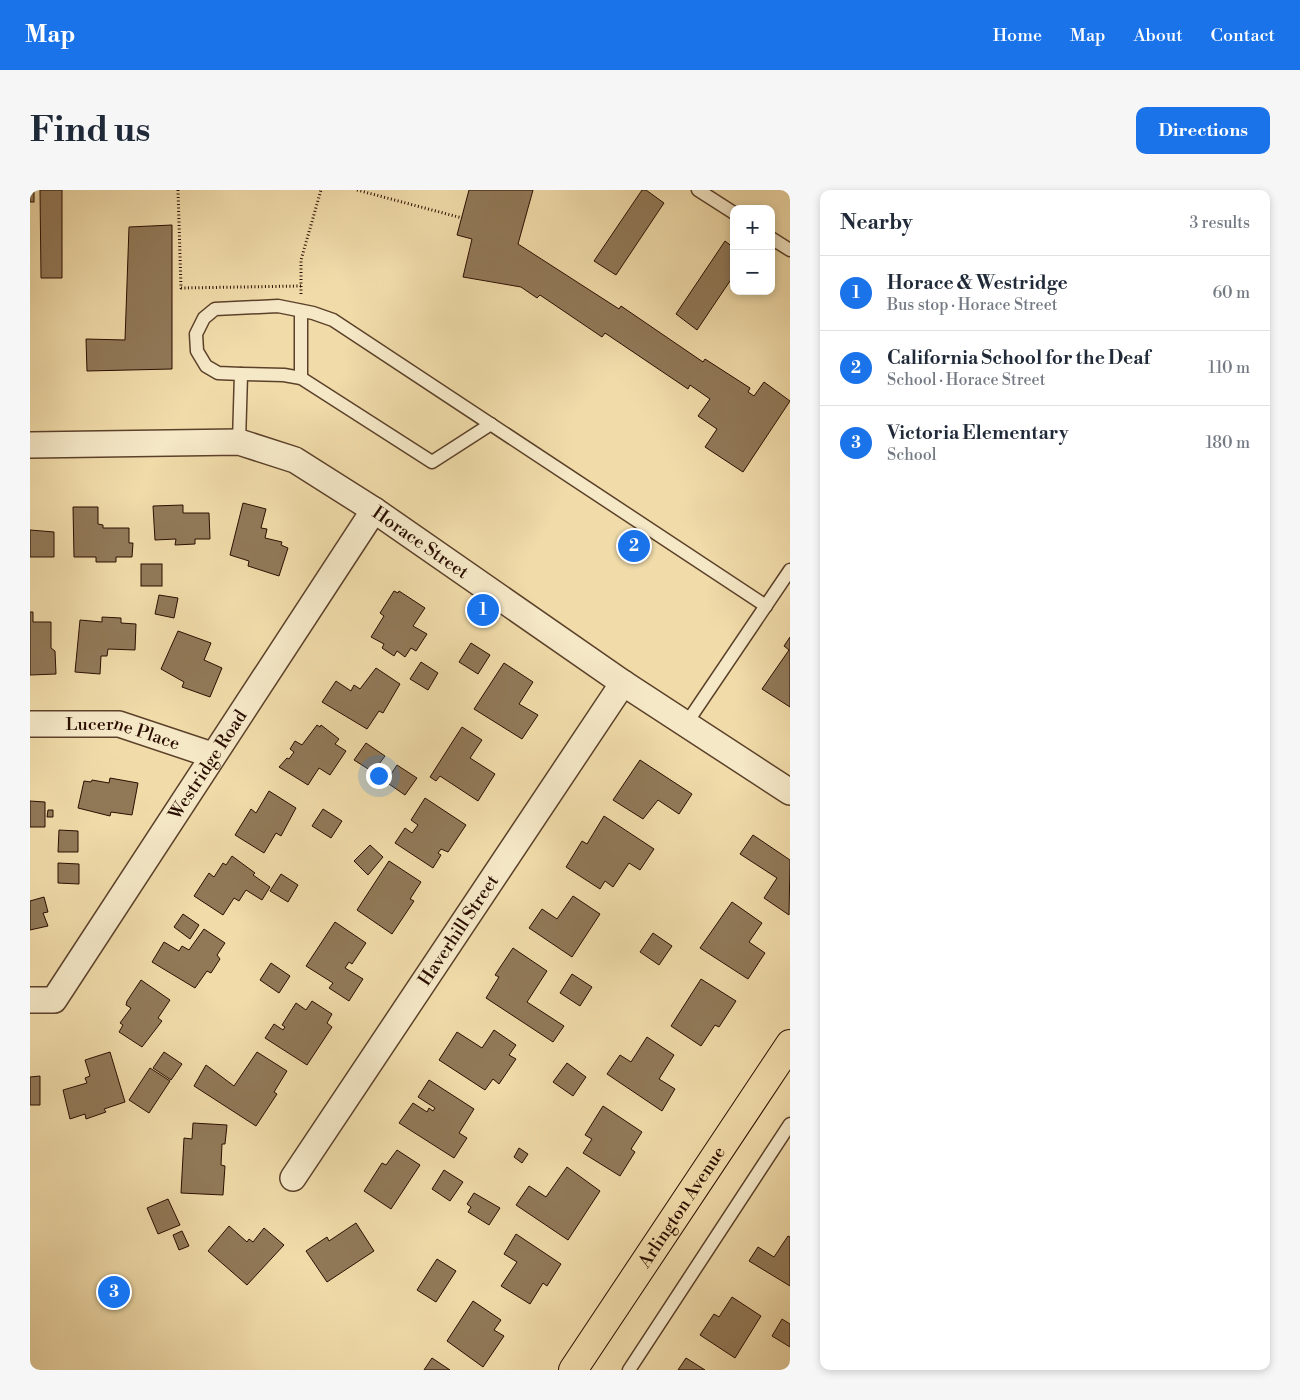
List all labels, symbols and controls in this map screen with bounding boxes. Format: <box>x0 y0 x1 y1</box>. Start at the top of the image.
text: Map <box>25 20 75 50</box>
text: Home <box>993 24 1042 47</box>
text: Map <box>1070 24 1106 47</box>
text: About <box>1134 24 1183 47</box>
text: Contact <box>1211 24 1275 47</box>
button: Directions <box>1136 107 1270 154</box>
text: Find us <box>30 109 150 152</box>
map controls <box>730 205 775 295</box>
button: + <box>730 205 775 250</box>
text: Nearby <box>840 210 913 236</box>
text: 3 results <box>1189 213 1250 233</box>
button: − <box>730 250 775 295</box>
text: Horace & Westridge <box>887 271 1068 295</box>
text: 1 <box>852 283 860 303</box>
text: 60 m <box>1212 283 1250 303</box>
text: Bus stop · Horace Street <box>887 295 1057 315</box>
text: California School for the Deaf <box>887 346 1150 370</box>
text: 2 <box>851 358 861 378</box>
text: 110 m <box>1208 358 1250 378</box>
text: School · Horace Street <box>887 370 1045 390</box>
text: Victoria Elementary <box>887 421 1068 445</box>
text: 3 <box>851 433 861 453</box>
text: 180 m <box>1206 433 1250 453</box>
text: School <box>887 445 936 465</box>
street label: Horace Street <box>368 501 473 585</box>
pin: 2 <box>618 527 650 565</box>
pin: 1 <box>467 591 499 629</box>
street label: Westridge Road <box>163 705 253 825</box>
street label: Lucerne Place <box>66 712 183 755</box>
your location <box>366 763 392 789</box>
street label: Haverhill Street <box>413 870 504 990</box>
street label: Arlington Avenue <box>633 1142 731 1273</box>
pin: 3 <box>98 1273 130 1311</box>

